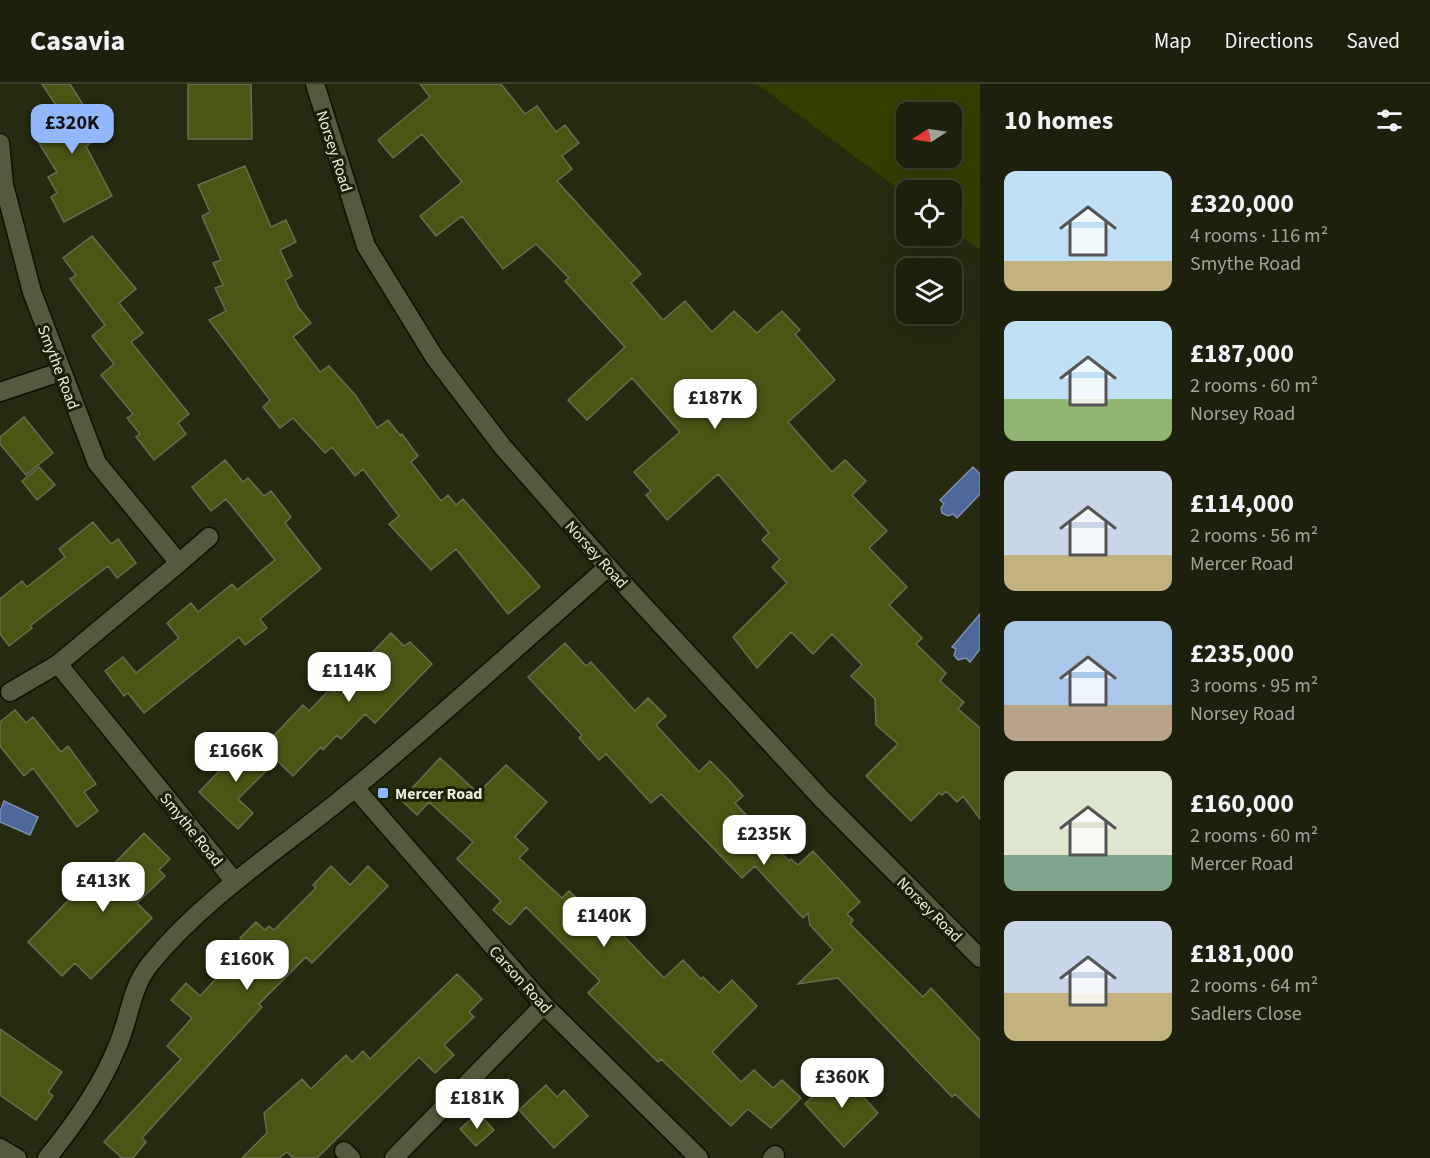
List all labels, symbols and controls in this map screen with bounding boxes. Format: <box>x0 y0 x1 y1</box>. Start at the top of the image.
text: Casavia <box>30 21 125 61</box>
text: Map <box>1154 26 1192 56</box>
text: Directions <box>1225 26 1313 56</box>
text: Saved <box>1346 26 1400 56</box>
north arrow <box>896 102 962 168</box>
map controls <box>896 102 962 324</box>
text: 10 homes <box>1004 102 1113 139</box>
pin: £320K <box>30 104 114 155</box>
icon: filters <box>1373 104 1406 137</box>
street label: Norsey Road <box>311 108 358 195</box>
text: £320K <box>45 109 99 137</box>
button: locate <box>896 180 962 246</box>
text: £320,000 <box>1190 185 1294 222</box>
icon: home <box>1052 195 1124 267</box>
text: 4 rooms · 116 m² <box>1190 222 1328 250</box>
text: Smythe Road <box>1190 250 1301 278</box>
button: layers <box>896 258 962 324</box>
street label: Smythe Road <box>32 322 84 413</box>
text: £187,000 <box>1190 335 1294 372</box>
icon: home <box>1052 345 1124 417</box>
text: 2 rooms · 60 m² <box>1190 372 1318 400</box>
pin: £187K <box>673 379 757 430</box>
text: £187K <box>688 384 742 412</box>
text: Norsey Road <box>1190 400 1295 428</box>
text: £114,000 <box>1190 485 1294 522</box>
icon: home <box>1052 495 1124 567</box>
street label: Norsey Road <box>560 516 633 593</box>
text: 2 rooms · 56 m² <box>1190 522 1318 550</box>
text: Mercer Road <box>1190 550 1294 578</box>
text: £235,000 <box>1190 635 1294 672</box>
icon: home <box>1052 645 1124 717</box>
pin: £114K <box>307 652 391 703</box>
text: £114K <box>322 657 376 685</box>
text: 3 rooms · 95 m² <box>1190 672 1318 700</box>
text: Norsey Road <box>1190 700 1295 728</box>
pin: £166K <box>194 732 278 783</box>
text: £166K <box>209 737 263 765</box>
place label: Mercer Road <box>395 783 483 805</box>
text: £160,000 <box>1190 785 1294 822</box>
marker: Mercer Road <box>376 786 390 800</box>
street label: Smythe Road <box>155 788 228 871</box>
icon: home <box>1052 795 1124 867</box>
pin: £235K <box>722 815 806 866</box>
text: £235K <box>737 820 791 848</box>
text: 2 rooms · 60 m² <box>1190 822 1318 850</box>
text: Mercer Road <box>1190 850 1294 878</box>
pin: £413K <box>61 862 145 913</box>
text: £413K <box>76 867 130 895</box>
street label: Norsey Road <box>892 872 967 947</box>
pin: £140K <box>562 897 646 948</box>
text: £140K <box>577 902 631 930</box>
text: £181,000 <box>1190 935 1294 972</box>
pin: £160K <box>205 940 289 991</box>
street label: Carson Road <box>484 941 557 1018</box>
text: £160K <box>220 945 274 973</box>
icon: home <box>1052 945 1124 1017</box>
text: 2 rooms · 64 m² <box>1190 972 1318 1000</box>
text: Sadlers Close <box>1190 1000 1302 1028</box>
pin: £360K <box>800 1058 884 1109</box>
text: £360K <box>815 1063 869 1091</box>
pin: £181K <box>435 1079 519 1130</box>
text: £181K <box>450 1084 504 1112</box>

